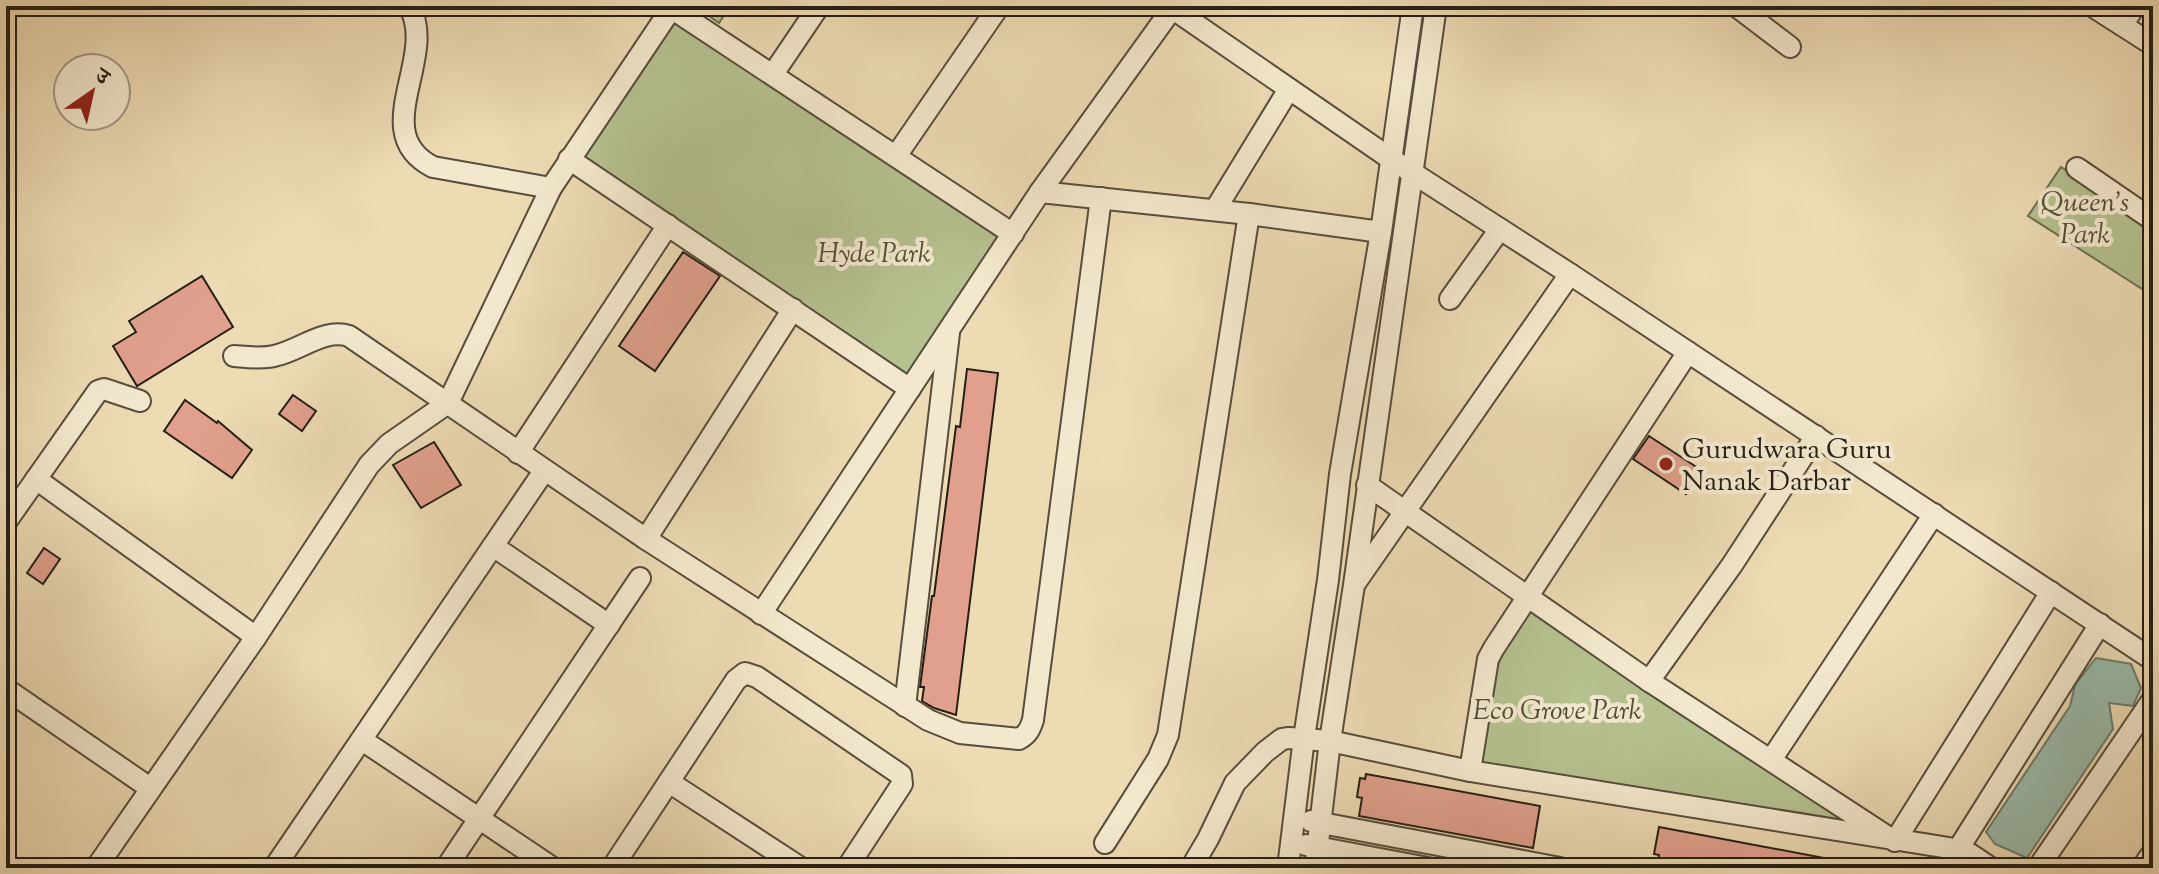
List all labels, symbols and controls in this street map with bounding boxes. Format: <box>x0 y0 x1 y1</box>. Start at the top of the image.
north arrow <box>52 52 132 132</box>
text: उ <box>86 60 117 95</box>
park label: Queen's Park <box>2041 184 2129 256</box>
park label: Hyde Park <box>817 235 931 275</box>
place label: Gurudwara Guru Nanak Darbar <box>1682 431 1892 503</box>
marker: Gurudwara Guru Nanak Darbar <box>1657 455 1675 473</box>
park label: Eco Grove Park <box>1473 692 1642 732</box>

